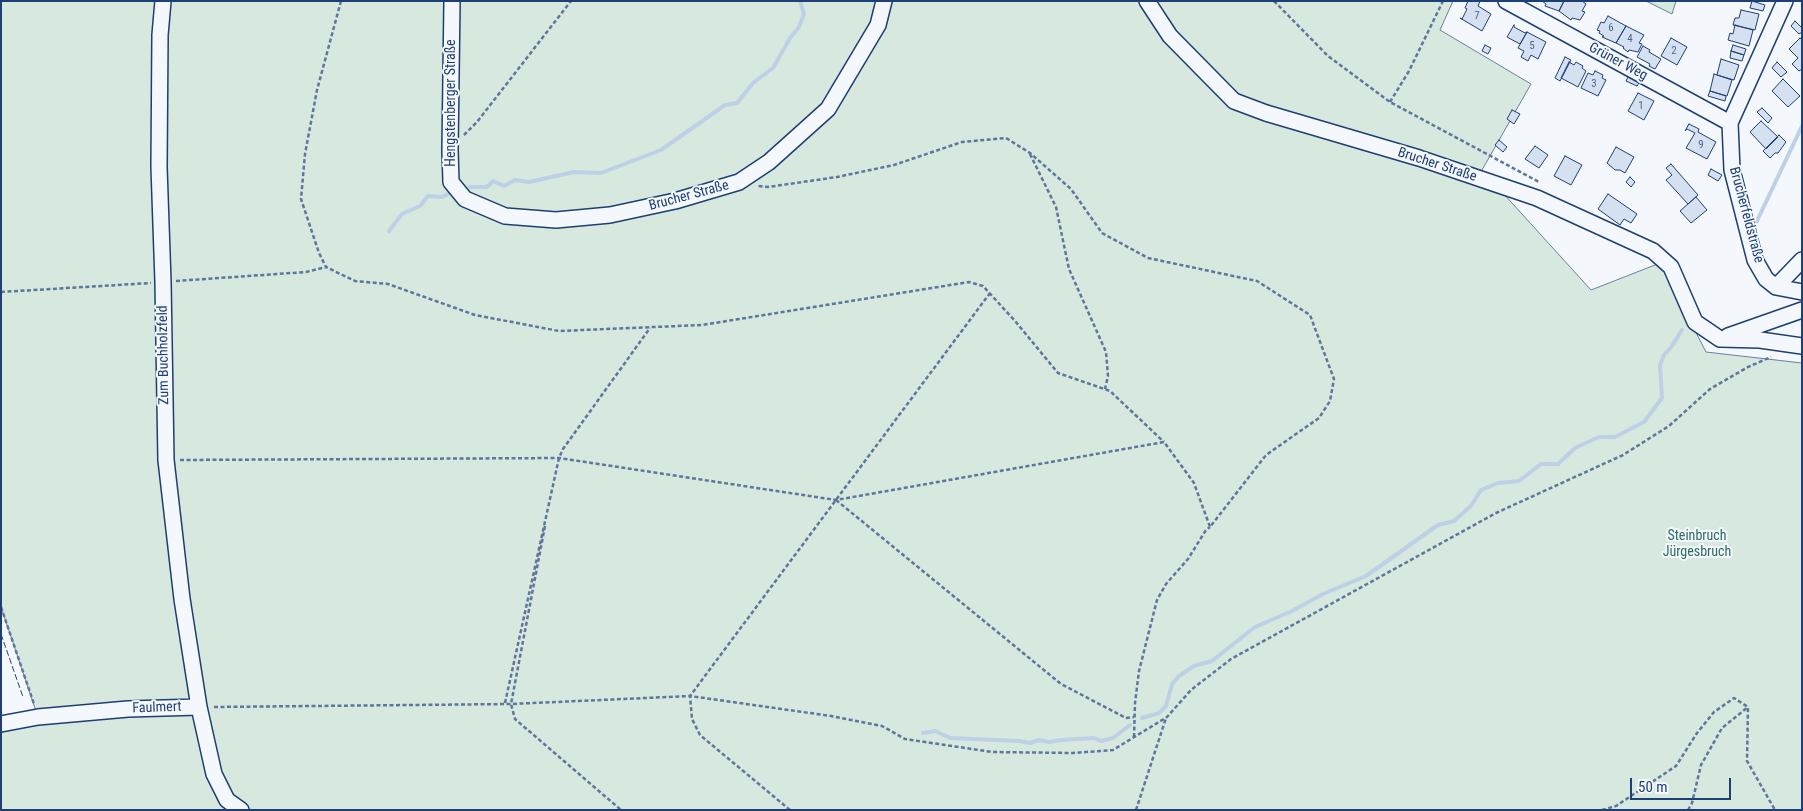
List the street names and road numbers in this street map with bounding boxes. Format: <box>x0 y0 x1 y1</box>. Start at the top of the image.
street label: Hengstenberger Straße <box>443 39 459 167</box>
street label: Grüner Weg <box>1586 40 1650 84</box>
street label: Brucher Straße <box>1395 144 1479 186</box>
street label: Brucherfeldstraße <box>1725 165 1767 265</box>
street label: Brucher Straße <box>647 177 731 215</box>
street label: Zum Buchholzfeld <box>155 305 173 405</box>
street label: Faulmert <box>132 699 182 717</box>

